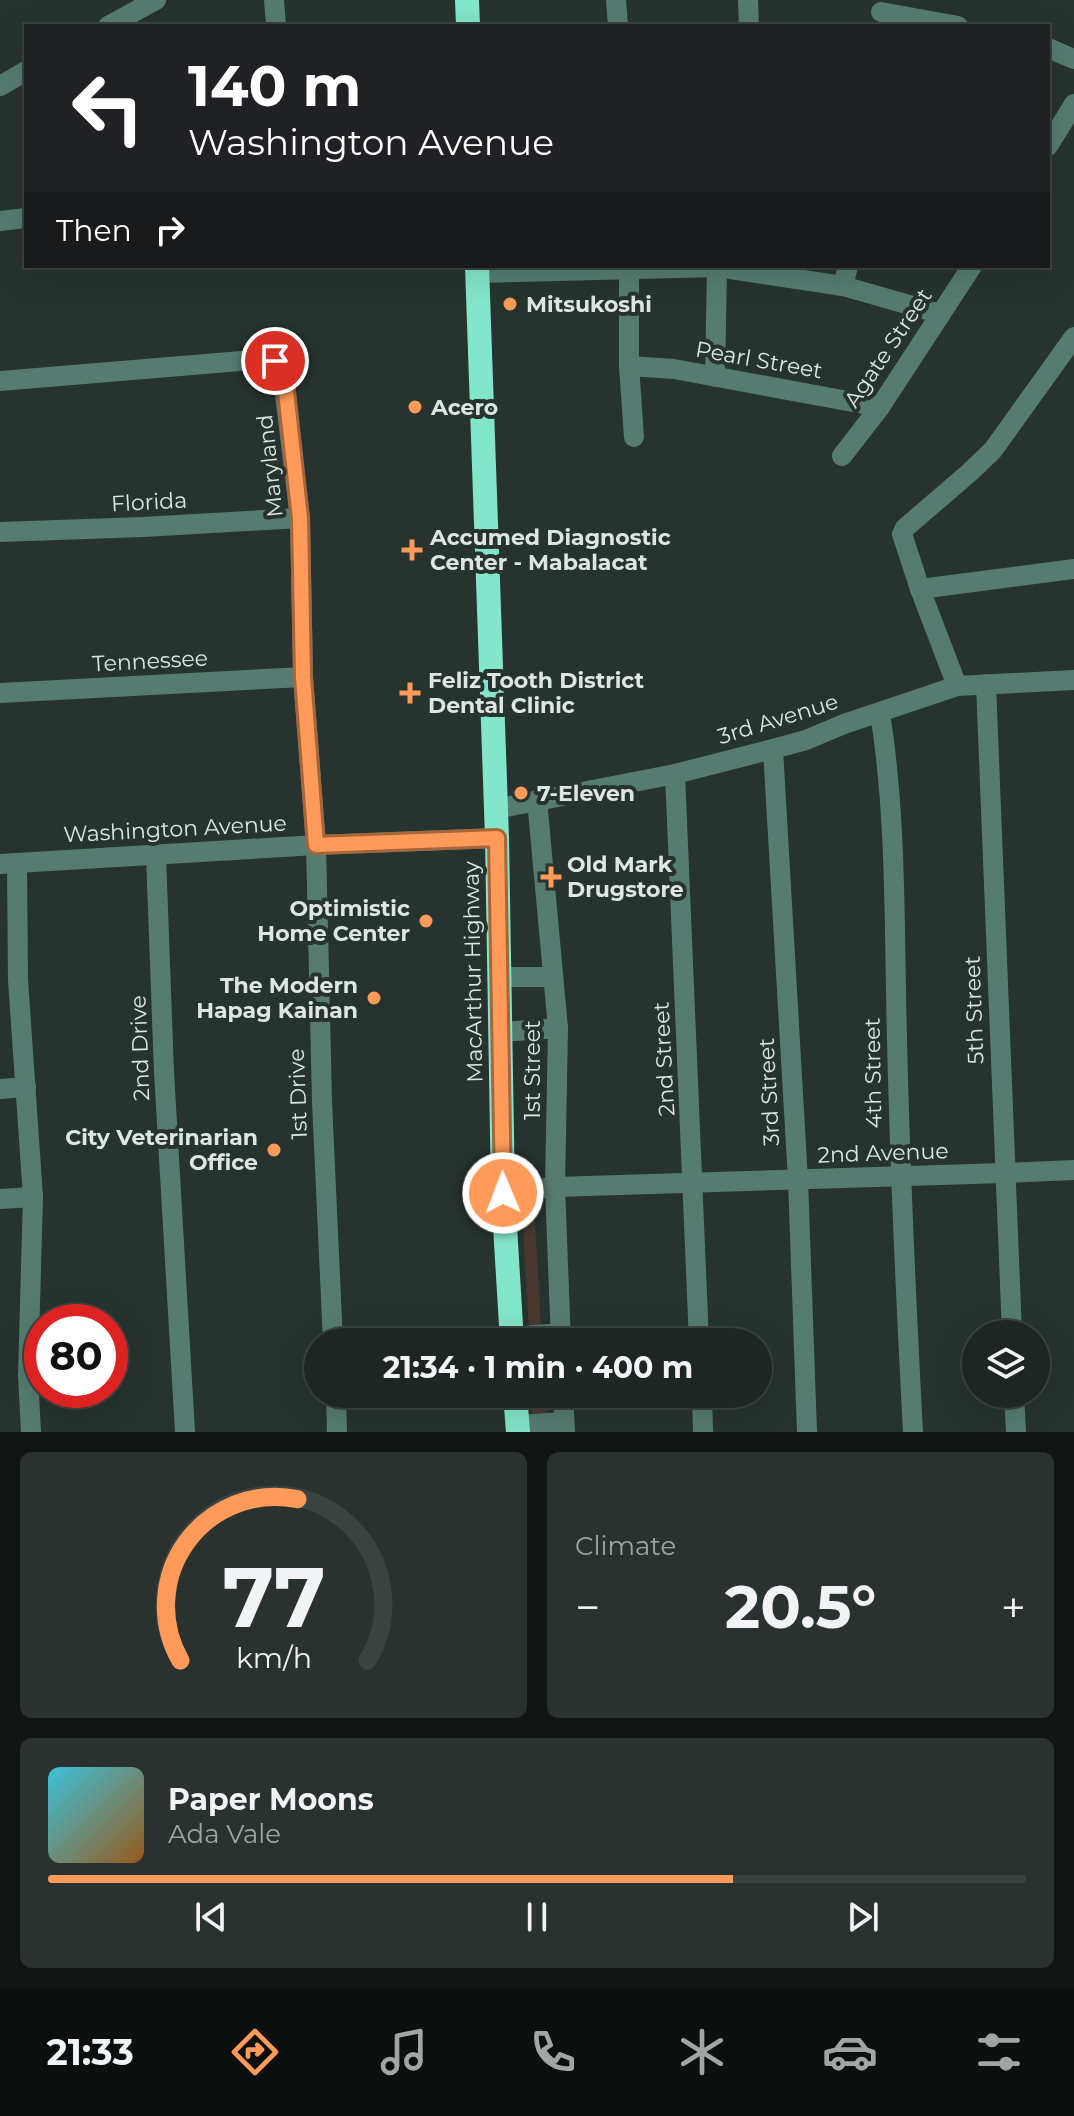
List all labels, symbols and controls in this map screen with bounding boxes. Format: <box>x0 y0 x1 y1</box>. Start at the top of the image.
text: 140 m <box>188 52 361 120</box>
icon: left <box>56 56 160 160</box>
text: Washington Avenue <box>188 120 554 164</box>
icon: right <box>148 208 192 252</box>
text: Then <box>56 212 132 249</box>
street label: Agate Street <box>838 283 938 413</box>
place label: Mitsukoshi <box>526 291 652 318</box>
marker: Mitsukoshi <box>501 295 519 313</box>
pin <box>241 327 309 395</box>
street label: Pearl Street <box>693 336 825 384</box>
icon: arrive <box>253 339 297 383</box>
place label: Acero <box>430 394 498 421</box>
marker: Acero <box>406 398 424 416</box>
street label: Maryland <box>251 413 289 519</box>
street label: Florida <box>110 487 188 517</box>
place label: Accumed Diagnostic Center - Mabalacat <box>429 524 671 576</box>
marker: Accumed Diagnostic Center - Mabalacat <box>401 539 423 561</box>
street label: Tennessee <box>91 644 209 678</box>
place label: Feliz Tooth District Dental Clinic <box>428 667 645 719</box>
marker: Feliz Tooth District Dental Clinic <box>399 682 421 704</box>
street label: 3rd Avenue <box>714 688 842 750</box>
place label: 7-Eleven <box>537 780 635 807</box>
marker: 7-Eleven <box>512 784 530 802</box>
street label: Washington Avenue <box>63 810 287 848</box>
place label: Old Mark Drugstore <box>567 851 684 903</box>
street label: MacArthur Highway <box>458 861 488 1083</box>
marker: Old Mark Drugstore <box>542 868 560 886</box>
place label: Optimistic Home Center <box>257 895 410 947</box>
marker: Optimistic Home Center <box>417 912 435 930</box>
street label: 5th Street <box>959 955 989 1065</box>
place label: The Modern Hapag Kainan <box>196 972 358 1024</box>
marker: The Modern Hapag Kainan <box>365 989 383 1007</box>
street label: 2nd Drive <box>125 995 155 1101</box>
street label: 2nd Street <box>648 1001 680 1117</box>
street label: 4th Street <box>859 1017 887 1129</box>
street label: 1st Street <box>519 1020 546 1120</box>
street label: 3rd Street <box>753 1037 785 1147</box>
street label: 1st Drive <box>283 1048 313 1140</box>
place label: City Veterinarian Office <box>65 1124 258 1176</box>
street label: 2nd Avenue <box>817 1137 949 1169</box>
marker: City Veterinarian Office <box>265 1141 283 1159</box>
position arrow <box>461 1151 545 1235</box>
speed limit sign: 80 <box>24 1304 128 1408</box>
map controls <box>962 1320 1050 1408</box>
button: layers <box>962 1320 1050 1408</box>
text: 21:34 · 1 min · 400 m <box>383 1349 693 1386</box>
text: Climate <box>575 1530 676 1562</box>
text: 77 <box>222 1546 325 1648</box>
text: 20.5° <box>725 1570 876 1643</box>
text: − <box>575 1580 600 1634</box>
text: + <box>1001 1580 1026 1634</box>
text: km/h <box>235 1640 312 1675</box>
text: Paper Moons <box>168 1781 374 1818</box>
text: Ada Vale <box>168 1818 281 1850</box>
icon: previous <box>189 1895 233 1939</box>
icon: pause <box>515 1895 559 1939</box>
icon: next <box>841 1895 885 1939</box>
icon: directions <box>227 2024 283 2080</box>
icon: music <box>376 2024 432 2080</box>
icon: phone <box>525 2024 581 2080</box>
icon: climate <box>674 2024 730 2080</box>
icon: car <box>822 2024 878 2080</box>
icon: filters <box>971 2024 1027 2080</box>
text: 21:33 <box>46 2030 134 2074</box>

